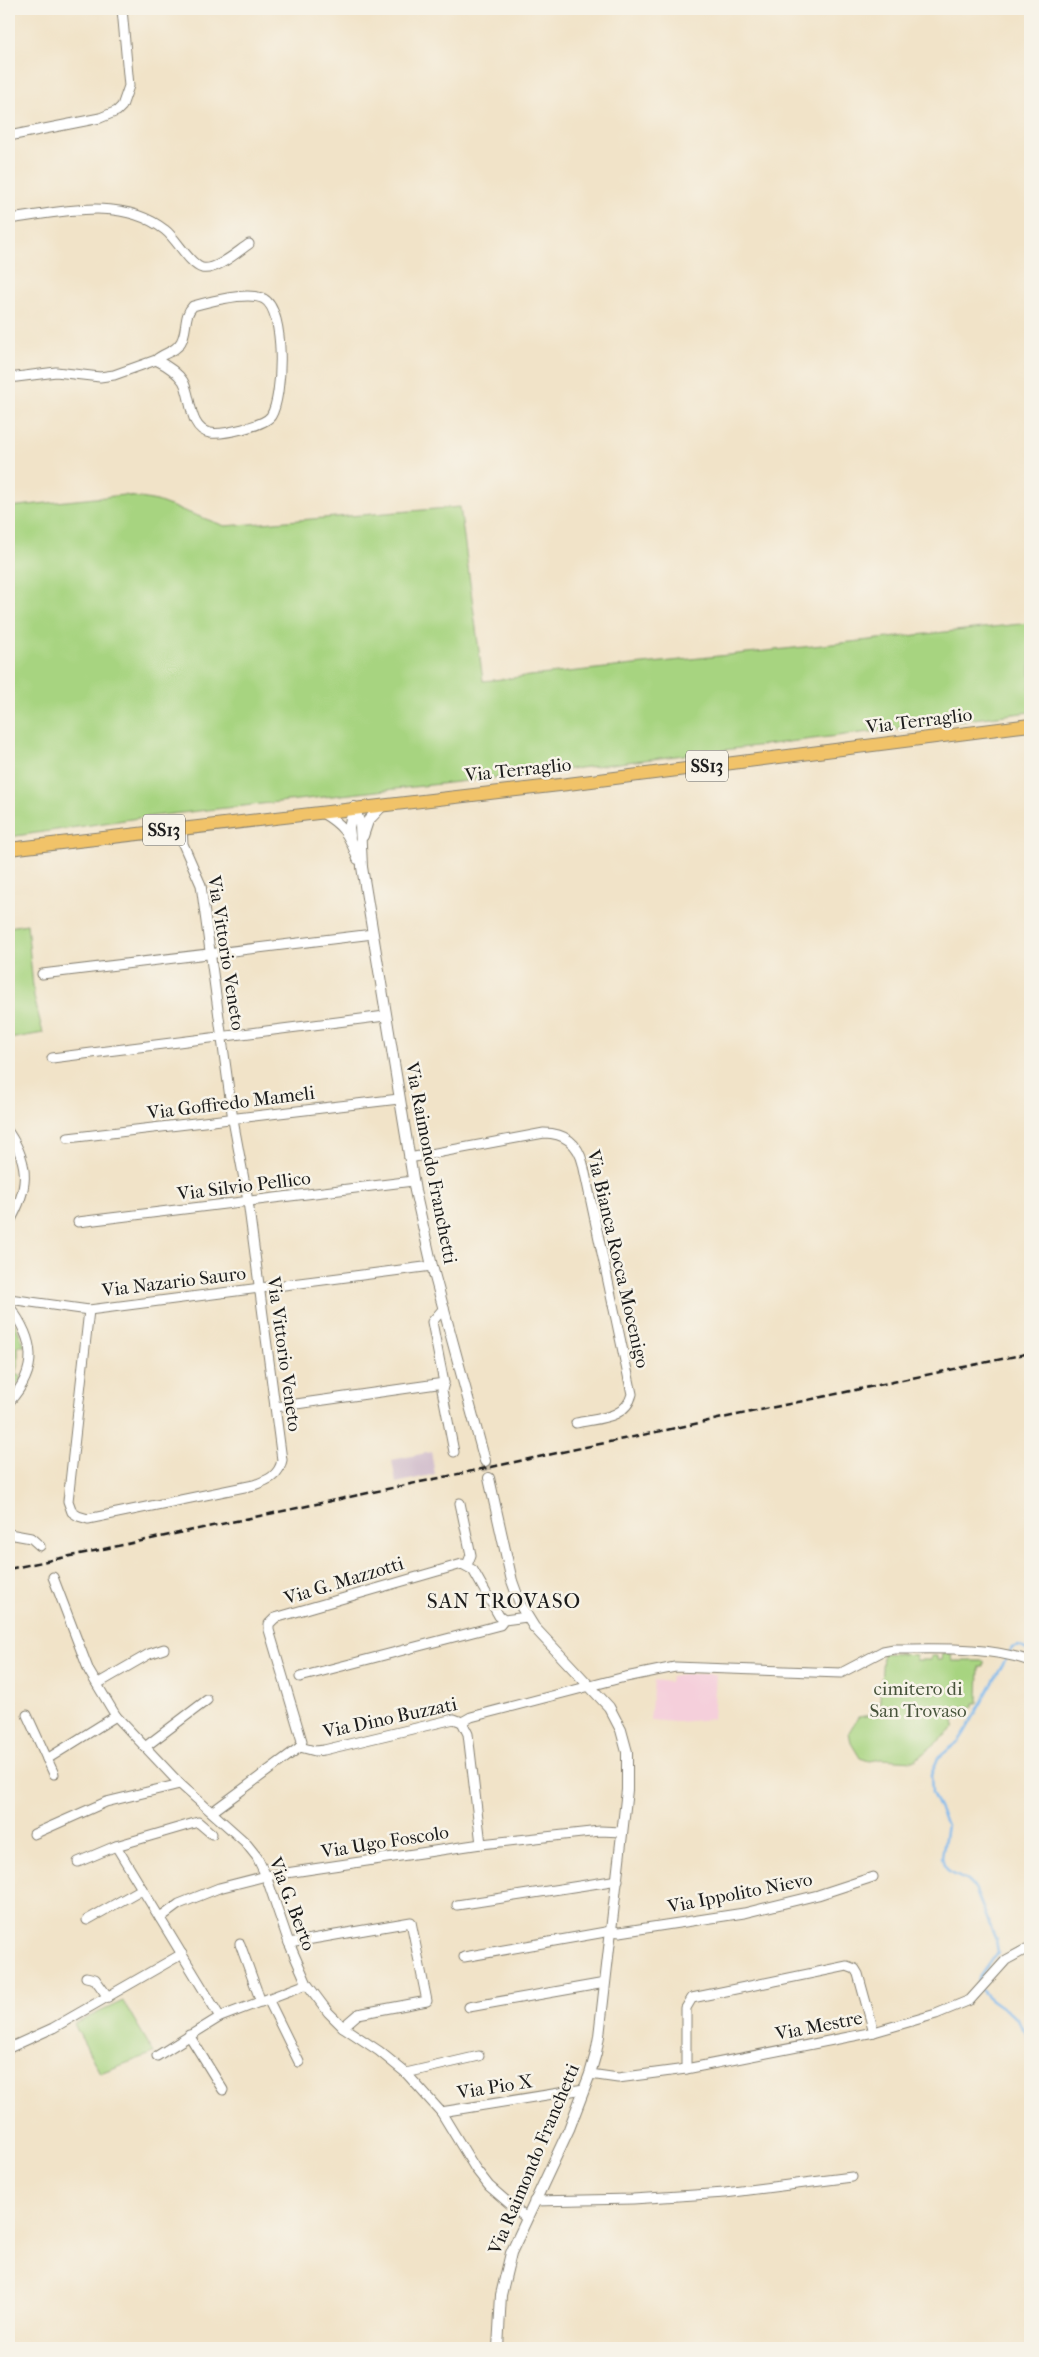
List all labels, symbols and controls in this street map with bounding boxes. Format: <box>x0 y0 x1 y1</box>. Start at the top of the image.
street label: Via Terraglio <box>864 704 974 739</box>
road number: SS13 <box>686 750 728 781</box>
street label: Via Terraglio <box>463 753 573 787</box>
road number: SS13 <box>143 814 185 846</box>
street label: Via Vittorio Veneto <box>203 873 249 1032</box>
street label: Via Raimondo Franchetti <box>400 1059 461 1266</box>
street label: Via Goffredo Mameli <box>145 1082 316 1124</box>
street label: Via Bianca Rocca Mocenigo <box>582 1147 654 1371</box>
street label: Via Silvio Pellico <box>175 1167 312 1205</box>
street label: Via Nazario Sauro <box>100 1262 248 1302</box>
street label: Via Vittorio Veneto <box>262 1274 306 1433</box>
street label: Via G. Mazzotti <box>281 1552 407 1610</box>
district label: SAN TROVASO <box>427 1589 581 1613</box>
park label: cimitero di San Trovaso <box>869 1678 967 1722</box>
street label: Via Dino Buzzati <box>320 1693 459 1743</box>
street label: Via Ugo Foscolo <box>319 1821 451 1863</box>
street label: Via G. Berto <box>264 1853 320 1954</box>
street label: Via Ippolito Nievo <box>665 1868 815 1918</box>
street label: Via Mestre <box>772 2007 865 2045</box>
street label: Via Raimondo Franchetti <box>483 2060 584 2259</box>
street label: Via Pio X <box>455 2070 535 2104</box>

